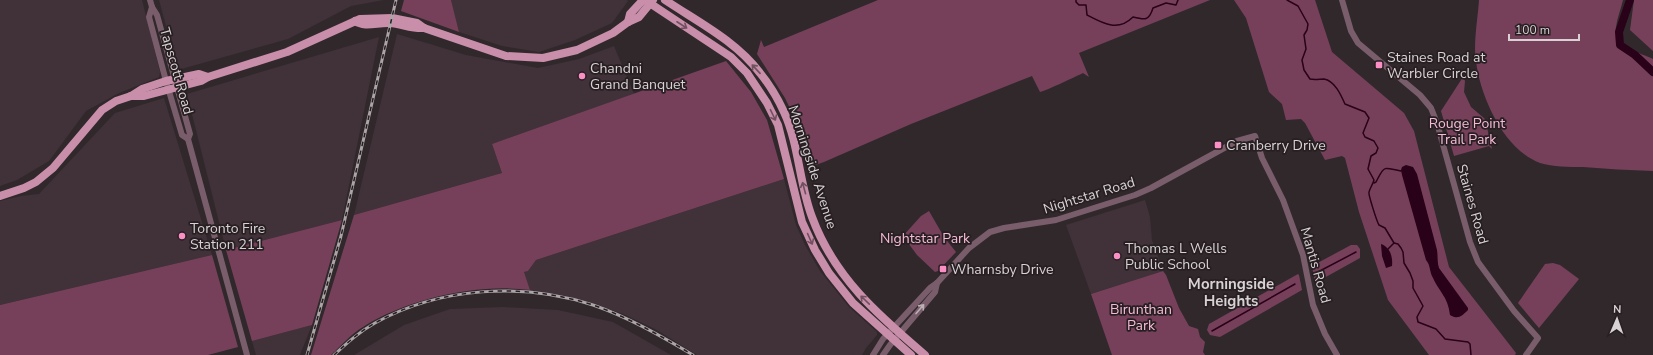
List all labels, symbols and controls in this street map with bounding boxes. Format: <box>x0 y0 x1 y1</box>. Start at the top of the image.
scale bar <box>1509 16 1579 42</box>
one-way arrow <box>676 22 688 30</box>
text: 100 m <box>1515 22 1550 38</box>
street label: Tapscott Road <box>155 25 198 117</box>
place label: Staines Road at Warbler Circle <box>1387 48 1485 83</box>
place label: Chandni Grand Banquet <box>590 59 686 94</box>
marker: Staines Road at Warbler Circle <box>1374 60 1384 70</box>
one-way arrow <box>751 64 761 74</box>
marker: Chandni Grand Banquet <box>577 71 587 81</box>
street label: Morningside Avenue <box>784 103 841 231</box>
one-way arrow <box>770 109 777 121</box>
park label: Rouge Point Trail Park <box>1429 114 1505 149</box>
place label: Cranberry Drive <box>1226 136 1326 155</box>
marker: Cranberry Drive <box>1213 140 1223 150</box>
street label: Staines Road <box>1452 162 1493 246</box>
street label: Nightstar Road <box>1041 173 1137 218</box>
one-way arrow <box>800 181 807 194</box>
place label: Toronto Fire Station 211 <box>190 219 265 254</box>
street label: Mantis Road <box>1296 225 1335 305</box>
park label: Nightstar Park <box>880 229 971 248</box>
marker: Toronto Fire Station 211 <box>177 231 187 241</box>
one-way arrow <box>807 233 814 245</box>
place label: Thomas L Wells Public School <box>1125 239 1227 274</box>
marker: Thomas L Wells Public School <box>1112 251 1122 261</box>
place label: Wharnsby Drive <box>951 260 1054 279</box>
marker: Wharnsby Drive <box>938 264 948 274</box>
district label: Morningside Heights <box>1188 274 1274 311</box>
one-way arrow <box>860 296 870 305</box>
north arrow <box>1597 299 1637 339</box>
park label: Birunthan Park <box>1110 300 1172 335</box>
text: N <box>1613 302 1622 317</box>
one-way arrow <box>915 304 924 314</box>

